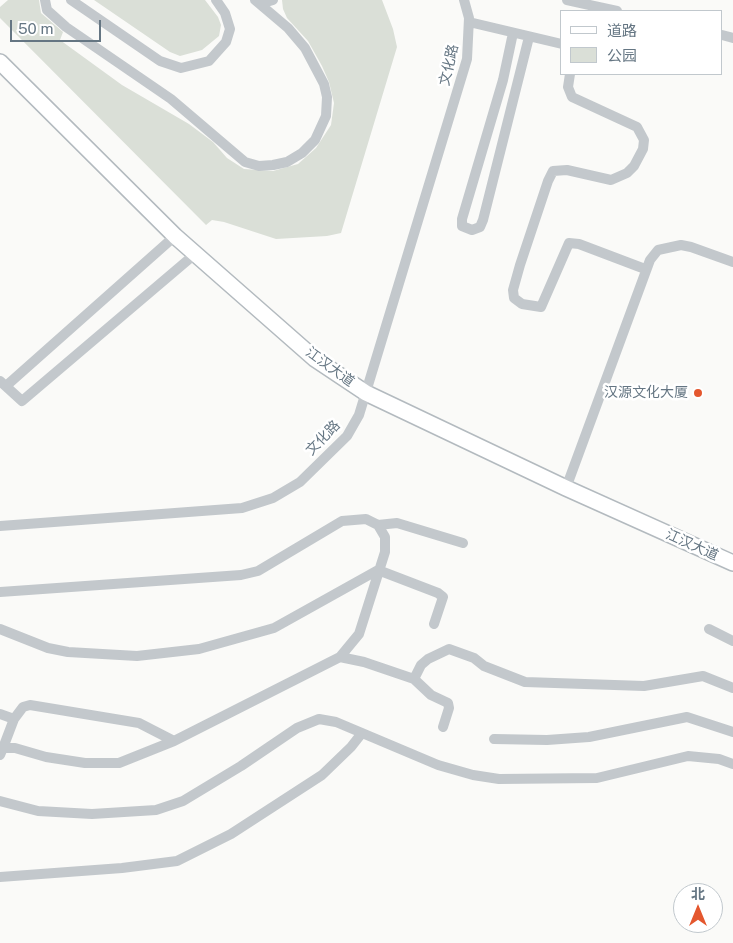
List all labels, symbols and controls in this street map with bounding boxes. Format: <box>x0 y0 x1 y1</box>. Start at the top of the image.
scale bar <box>12 10 104 42</box>
legend <box>560 10 723 75</box>
text: 50 m <box>18 20 53 37</box>
text: 道路 <box>607 22 637 39</box>
street label: 文化路 <box>436 43 462 87</box>
text: 公园 <box>607 47 637 64</box>
street label: 江汉大道 <box>302 344 358 390</box>
place label: 汉源文化大厦 <box>604 385 688 401</box>
marker: 汉源文化大厦 <box>692 387 704 399</box>
street label: 文化路 <box>302 417 344 459</box>
street label: 江汉大道 <box>663 526 721 564</box>
north arrow <box>673 883 723 933</box>
text: 北 <box>691 886 705 902</box>

